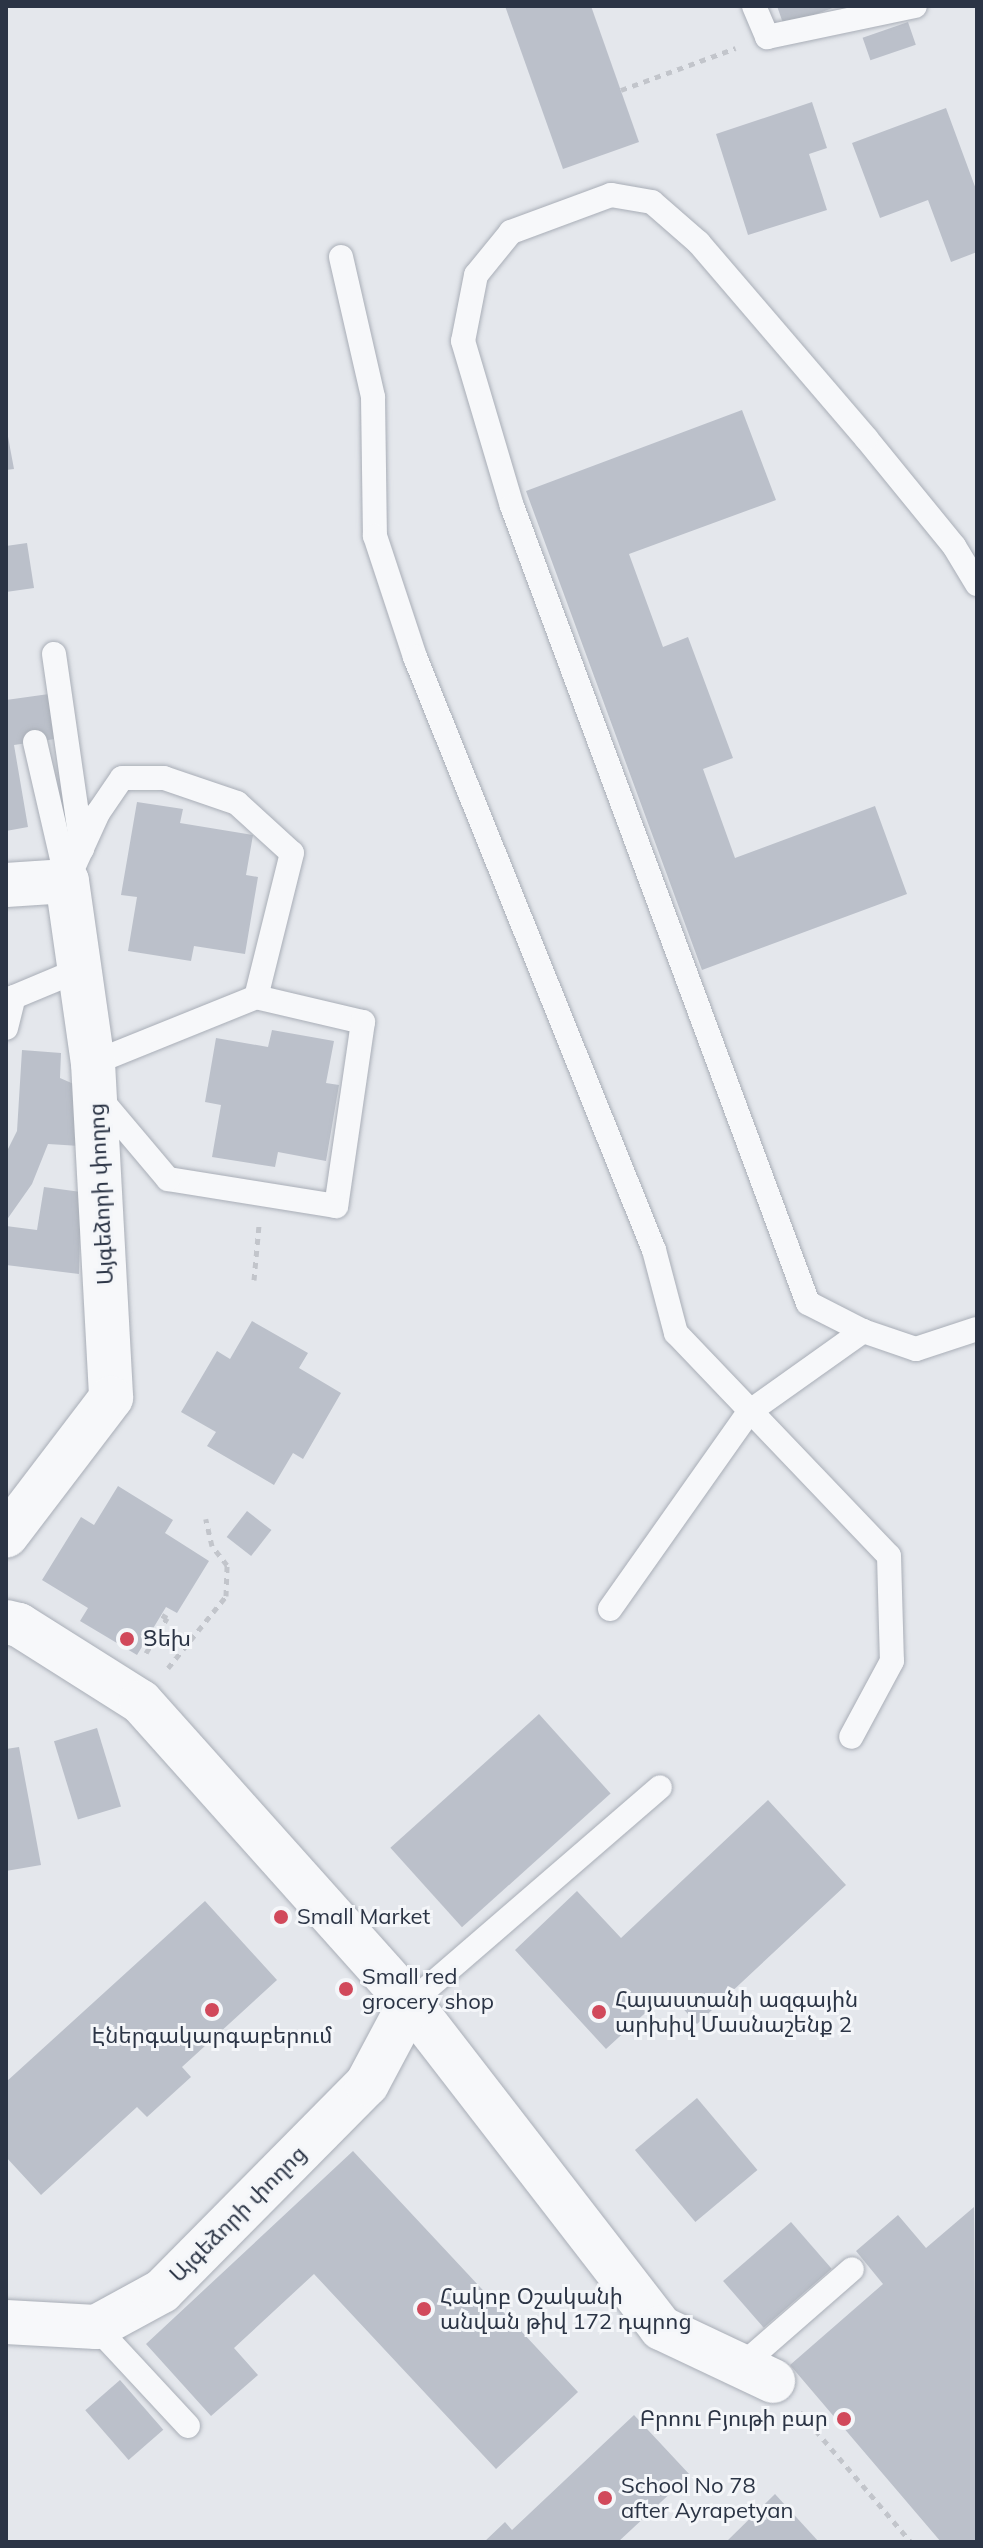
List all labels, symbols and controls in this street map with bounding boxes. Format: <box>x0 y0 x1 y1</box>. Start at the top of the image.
street label: Այգեձորի փողոց <box>83 1102 119 1286</box>
place label: Ցեխ <box>143 1626 191 1652</box>
marker: Ցեխ <box>118 1630 136 1648</box>
place label: Small Market <box>297 1904 430 1930</box>
marker: Small Market <box>272 1908 290 1926</box>
place label: Small red grocery shop <box>362 1963 494 2014</box>
marker: Small red grocery shop <box>337 1980 355 1998</box>
place label: Հայաստանի ազգային արխիվ Մասնաշենք 2 <box>615 1986 858 2038</box>
marker: Էներգակարգաբերում <box>203 2001 221 2019</box>
marker: Հայաստանի ազգային արխիվ Մասնաշենք 2 <box>590 2003 608 2021</box>
place label: Էներգակարգաբերում <box>92 2023 332 2049</box>
street label: Այգեձորի փողոց <box>164 2140 312 2288</box>
place label: Հակոբ Օշականի անվան թիվ 172 դպրոց <box>440 2283 692 2334</box>
marker: Հակոբ Օշականի անվան թիվ 172 դպրոց <box>415 2300 433 2318</box>
place label: Բրոու Բյութի բար <box>640 2406 828 2432</box>
marker: Բրոու Բյութի բար <box>835 2410 853 2428</box>
place label: School No 78 after Ayrapetyan <box>621 2472 793 2524</box>
marker: School No 78 after Ayrapetyan <box>596 2489 614 2507</box>

